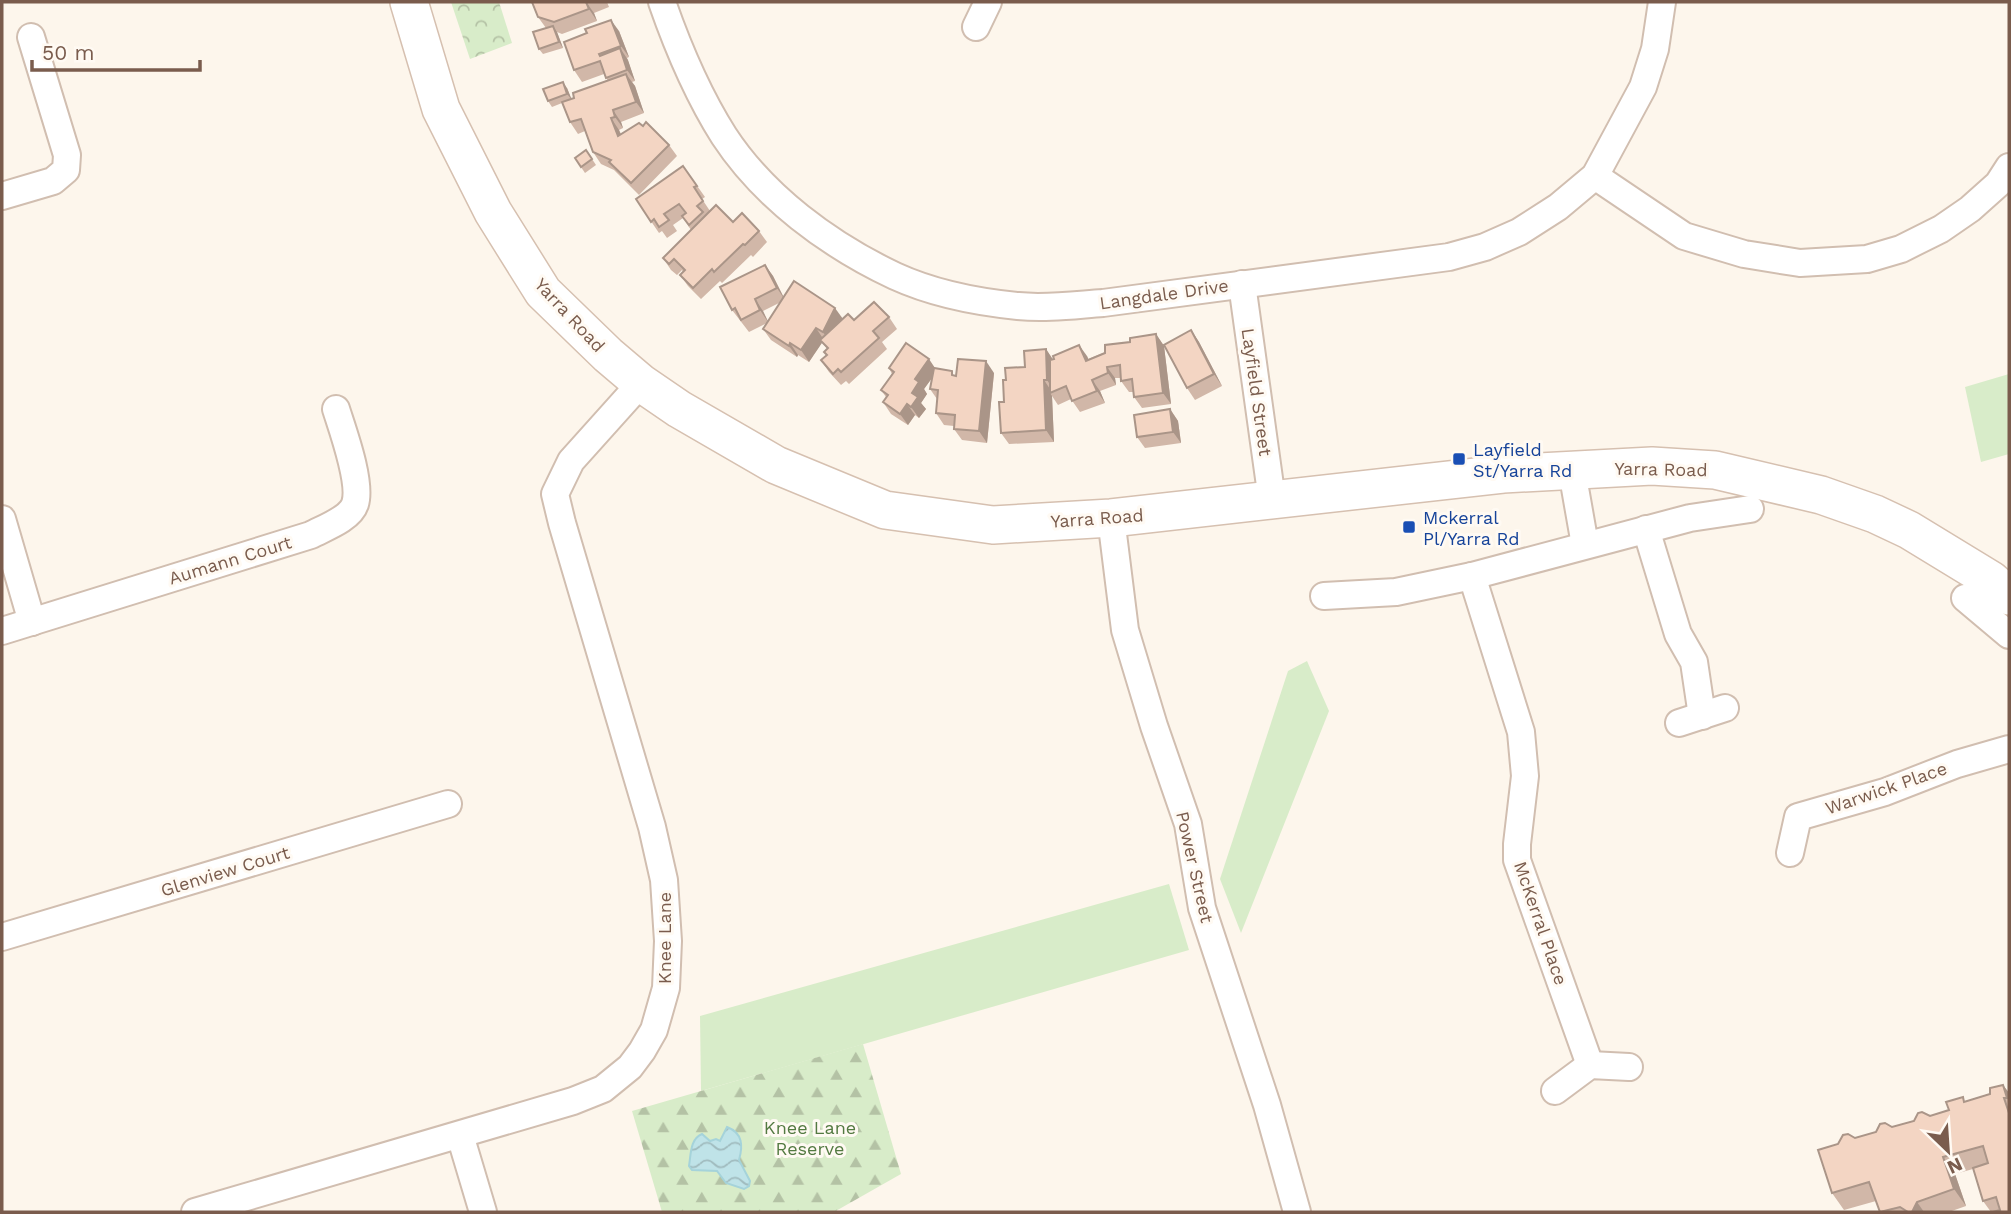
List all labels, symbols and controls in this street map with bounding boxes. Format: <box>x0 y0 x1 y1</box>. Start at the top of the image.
scale bar <box>32 28 200 72</box>
text: 50 m <box>42 40 94 65</box>
street label: Yarra Road <box>531 274 609 356</box>
street label: Langdale Drive <box>1098 275 1230 313</box>
street label: Layfield Street <box>1238 327 1276 458</box>
place label: Layfield St/Yarra Rd <box>1473 439 1572 481</box>
marker: Layfield St/Yarra Rd <box>1451 451 1467 467</box>
street label: Yarra Road <box>1614 458 1708 480</box>
street label: Yarra Road <box>1050 504 1144 532</box>
place label: Mckerral Pl/Yarra Rd <box>1423 507 1520 549</box>
marker: Mckerral Pl/Yarra Rd <box>1401 519 1417 535</box>
street label: Aumann Court <box>166 531 294 589</box>
street label: Warwick Place <box>1822 757 1950 819</box>
street label: Power Street <box>1172 809 1218 925</box>
street label: Glenview Court <box>158 841 292 901</box>
street label: McKerral Place <box>1510 858 1572 988</box>
street label: Knee Lane <box>654 892 675 984</box>
north arrow <box>1913 1116 1983 1186</box>
park label: Knee Lane Reserve <box>764 1117 856 1159</box>
text: N <box>1944 1153 1966 1179</box>

